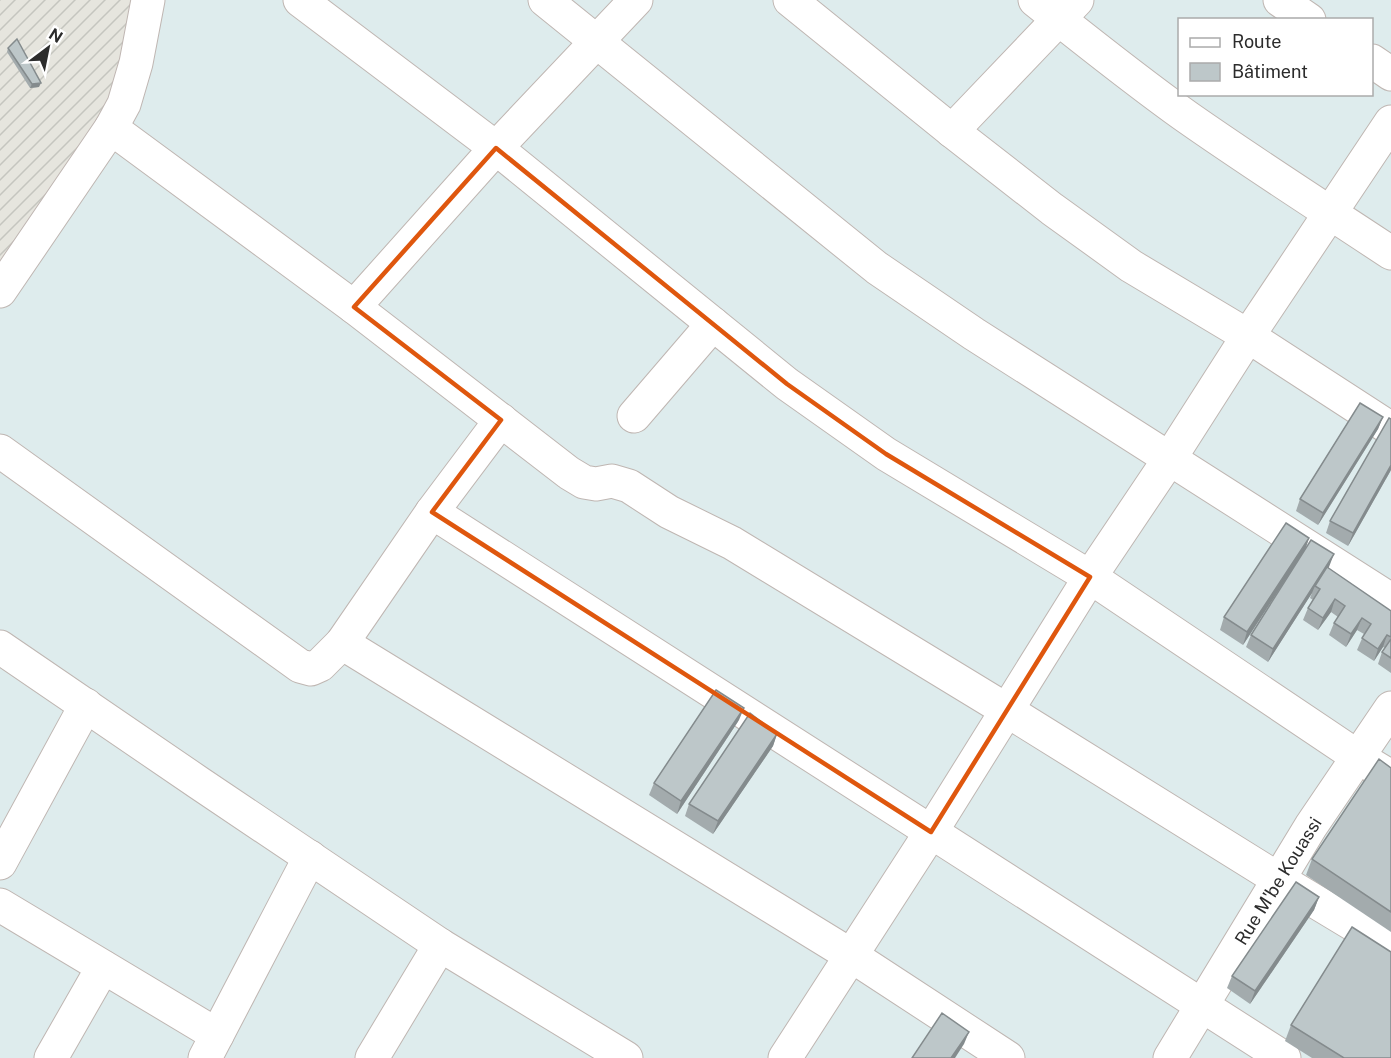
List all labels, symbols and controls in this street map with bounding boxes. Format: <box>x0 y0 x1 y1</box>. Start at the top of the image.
north arrow <box>18 18 78 78</box>
legend <box>1178 18 1373 96</box>
text: N <box>45 24 66 47</box>
text: Route <box>1232 31 1281 52</box>
text: Bâtiment <box>1232 61 1308 82</box>
street label: Rue M'be Kouassi <box>1230 813 1326 949</box>

